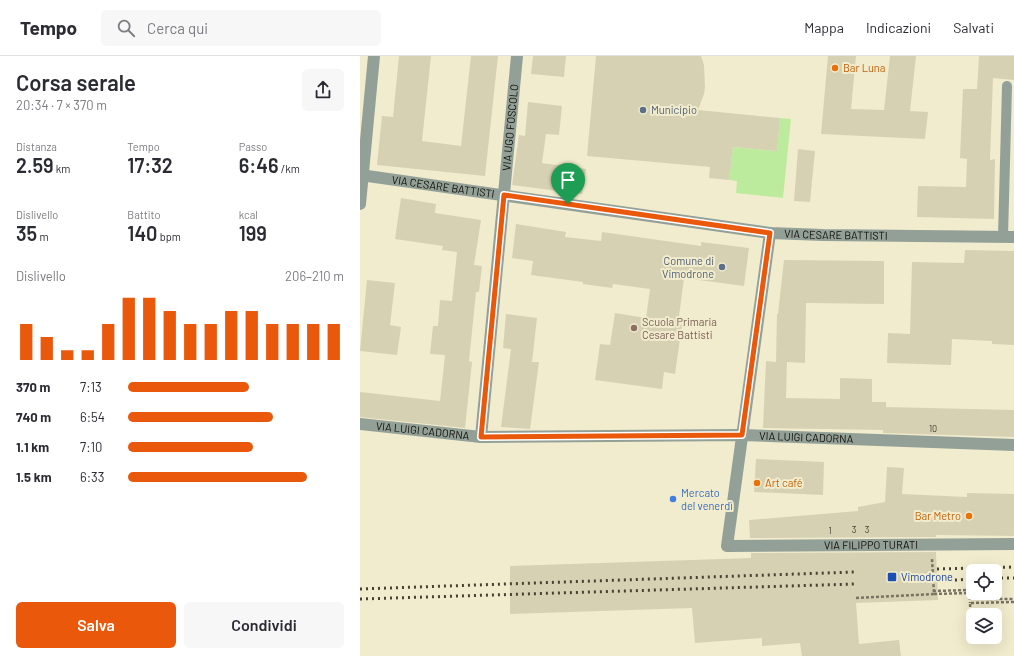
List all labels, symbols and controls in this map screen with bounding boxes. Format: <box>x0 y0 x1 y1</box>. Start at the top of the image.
search box <box>101 10 381 46</box>
text: Tempo <box>20 16 77 39</box>
icon: search <box>115 17 137 39</box>
text: Cerca qui <box>147 19 208 37</box>
text: Mappa <box>804 19 844 36</box>
text: Indicazioni <box>866 19 931 36</box>
text: Salvati <box>953 19 994 36</box>
place label: Bar Luna <box>843 61 885 74</box>
marker: Bar Luna <box>830 63 840 73</box>
text: Corsa serale <box>16 69 136 95</box>
button: share <box>302 69 344 111</box>
street label: VIA UGO FOSCOLO <box>499 83 520 171</box>
text: 20:34 · 7 × 370 m <box>16 97 107 113</box>
place label: Municipio <box>651 103 697 116</box>
marker: Municipio <box>638 105 648 115</box>
text: Distanza <box>16 140 57 153</box>
text: Tempo <box>127 140 160 153</box>
text: Passo <box>239 140 267 153</box>
text: 2.59 <box>16 153 54 177</box>
text: 17:32 <box>127 153 173 177</box>
text: 6:46 <box>239 153 279 177</box>
text: km <box>54 162 70 175</box>
text: /km <box>279 162 300 175</box>
pin <box>551 163 585 204</box>
icon: arrive <box>557 169 579 191</box>
street label: VIA CESARE BATTISTI <box>391 173 495 200</box>
text: Dislivello <box>16 208 58 221</box>
text: Battito <box>127 208 160 221</box>
text: kcal <box>239 208 258 221</box>
text: 35 <box>16 221 37 245</box>
text: 140 <box>127 221 157 245</box>
text: 199 <box>239 221 267 245</box>
street label: VIA CESARE BATTISTI <box>784 227 888 242</box>
text: m <box>37 230 49 243</box>
text: bpm <box>157 230 181 243</box>
place label: Comune di Vimodrone <box>662 254 714 280</box>
marker: Comune di Vimodrone <box>717 262 727 272</box>
text: Dislivello <box>16 268 66 284</box>
text: 206–210 m <box>285 268 344 284</box>
place label: Scuola Primaria Cesare Battisti <box>642 315 717 341</box>
marker: Scuola Primaria Cesare Battisti <box>629 323 639 333</box>
text: 370 m <box>16 379 50 395</box>
text: 7:13 <box>80 379 102 395</box>
text: 740 m <box>16 409 51 425</box>
text: 6:54 <box>80 409 105 425</box>
street label: VIA LUIGI CADORNA <box>375 419 470 442</box>
house number: 10 <box>929 423 937 434</box>
street label: VIA LUIGI CADORNA <box>759 429 854 445</box>
text: 1.1 km <box>16 439 49 455</box>
text: 7:10 <box>80 439 102 455</box>
text: 1.5 km <box>16 469 52 485</box>
text: 6:33 <box>80 469 105 485</box>
place label: Art café <box>765 476 803 489</box>
marker: Art café <box>752 478 762 488</box>
place label: Mercato del venerdì <box>681 486 733 512</box>
marker: Mercato del venerdì <box>668 494 678 504</box>
place label: Bar Metro <box>915 509 961 522</box>
marker: Bar Metro <box>964 511 974 521</box>
house number: 3 <box>852 524 857 535</box>
house number: 3 <box>865 524 870 535</box>
house number: 1 <box>828 525 832 536</box>
street label: VIA FILIPPO TURATI <box>824 538 918 551</box>
map controls <box>966 564 1002 644</box>
button: locate <box>966 564 1002 600</box>
place label: Vimodrone <box>901 570 953 583</box>
marker: Vimodrone <box>886 571 898 583</box>
button: Salva <box>16 602 176 648</box>
button: Condividi <box>184 602 344 648</box>
button: layers <box>966 608 1002 644</box>

